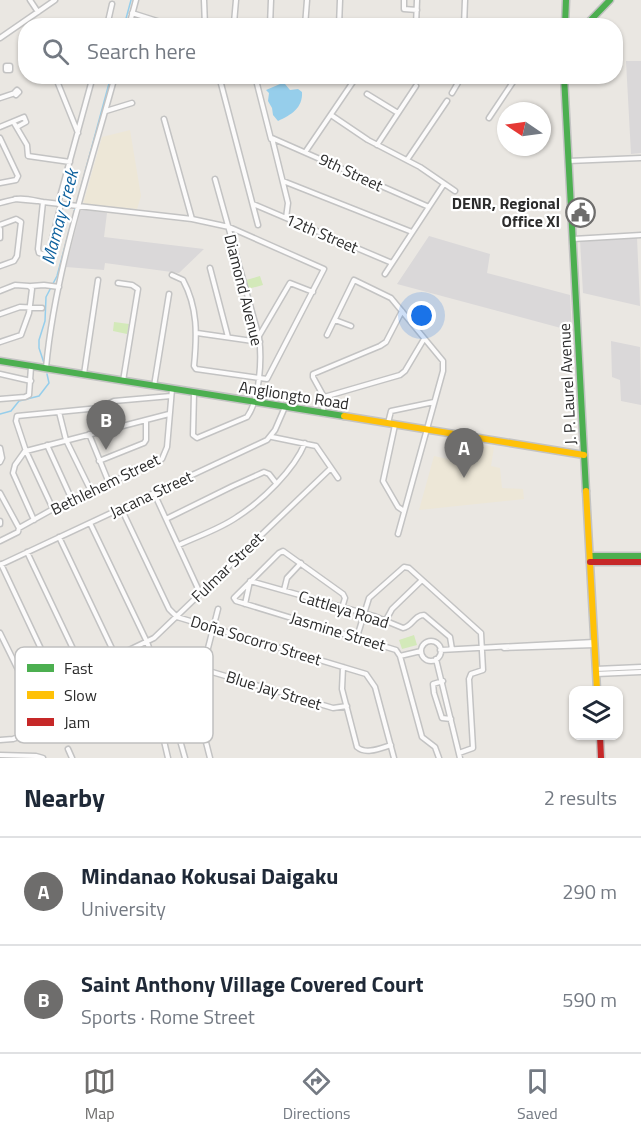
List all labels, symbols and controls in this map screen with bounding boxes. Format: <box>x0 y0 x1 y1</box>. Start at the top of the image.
search box <box>18 18 623 84</box>
text: Search here <box>87 34 196 68</box>
icon: search <box>39 35 72 68</box>
north arrow <box>497 102 551 156</box>
street label: 9th Street <box>315 147 387 197</box>
water label: Mamay Creek <box>34 165 86 267</box>
place label: DENR, Regional Office XI <box>452 191 560 233</box>
public building icon: DENR, Regional Office XI <box>565 196 597 228</box>
street label: 12th Street <box>282 207 362 259</box>
street label: Diamond Avenue <box>219 232 269 348</box>
your location <box>407 301 436 330</box>
street label: J. P. Laurel Avenue <box>552 323 582 445</box>
street label: Angliongto Road <box>237 374 351 416</box>
pin: B <box>86 400 126 450</box>
pin: A <box>444 428 484 478</box>
street label: Bethlehem Street <box>46 447 164 521</box>
street label: Jacana Street <box>106 464 197 524</box>
street label: Fulmar Street <box>186 526 269 608</box>
street label: Cattleya Road <box>296 584 392 634</box>
street label: Jasmine Street <box>287 605 389 657</box>
street label: Doña Socorro Street <box>188 609 325 671</box>
legend <box>15 647 213 743</box>
text: Fast <box>64 656 93 680</box>
street label: Blue Jay Street <box>223 664 325 716</box>
text: Slow <box>64 683 97 707</box>
map controls <box>569 686 623 740</box>
button: layers <box>569 686 623 740</box>
text: Jam <box>64 710 90 734</box>
text: Nearby <box>24 778 105 817</box>
text: 2 results <box>544 782 617 813</box>
text: Mindanao Kokusai Daigaku <box>81 859 338 893</box>
text: A <box>37 876 50 907</box>
text: 290 m <box>562 876 617 907</box>
text: University <box>81 893 166 924</box>
text: Saint Anthony Village Covered Court <box>81 967 423 1001</box>
text: B <box>37 984 50 1015</box>
text: 590 m <box>562 984 617 1015</box>
text: Sports · Rome Street <box>81 1001 255 1032</box>
tab: Map <box>83 1065 116 1125</box>
tab: Directions <box>283 1065 351 1125</box>
tab: Saved <box>517 1065 558 1125</box>

